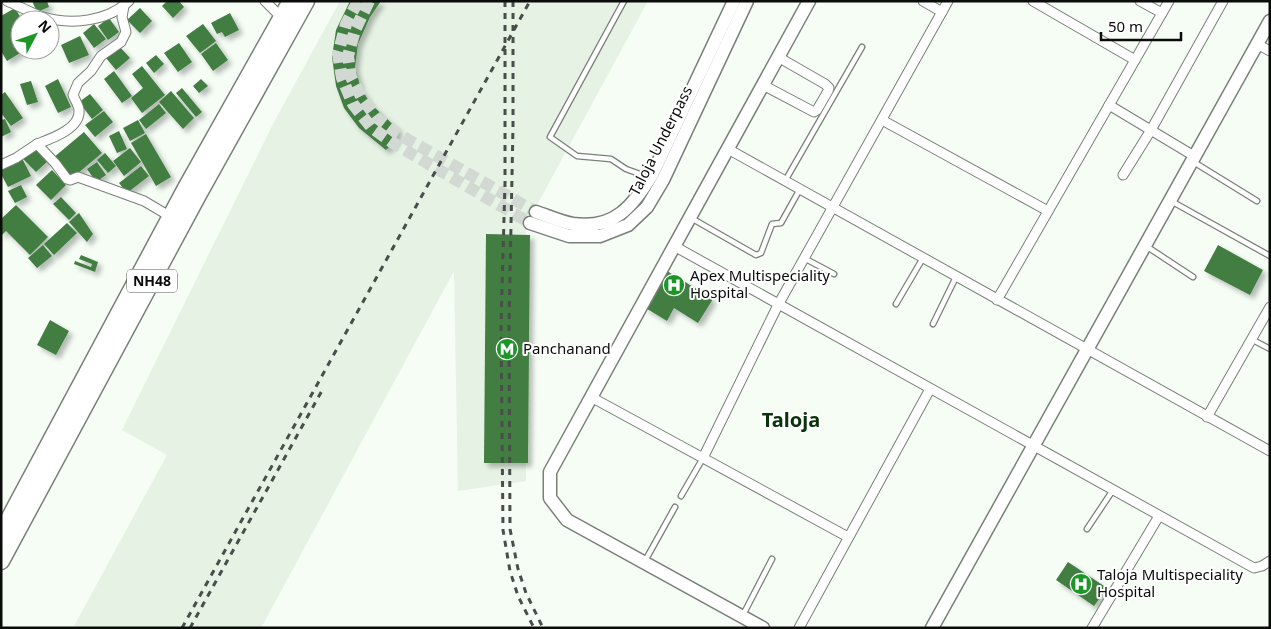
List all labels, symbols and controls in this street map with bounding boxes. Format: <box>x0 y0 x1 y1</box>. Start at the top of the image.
north arrow <box>10 10 60 60</box>
scale bar <box>1101 10 1181 42</box>
text: N <box>34 16 56 37</box>
text: 50 m <box>1108 16 1143 36</box>
street label: Taloja Underpass <box>624 82 696 199</box>
place label: Apex Multispeciality Hospital <box>690 265 830 302</box>
road number: NH48 <box>127 270 177 292</box>
hospital icon: Apex Multispeciality Hospital <box>662 273 686 297</box>
metro station icon: Panchanand <box>495 337 519 361</box>
place label: Panchanand <box>523 338 611 358</box>
district label: Taloja <box>762 406 820 433</box>
place label: Taloja Multispeciality Hospital <box>1097 564 1243 601</box>
hospital icon: Taloja Multispeciality Hospital <box>1069 572 1093 596</box>

